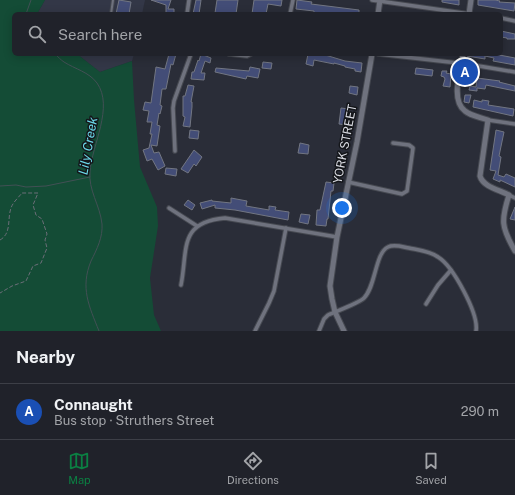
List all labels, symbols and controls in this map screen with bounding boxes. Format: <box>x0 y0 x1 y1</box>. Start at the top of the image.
search box <box>12 12 503 56</box>
icon: search <box>26 23 48 45</box>
text: Search here <box>58 26 142 43</box>
pin: A <box>452 57 478 87</box>
street label: YORK STREET <box>330 103 360 185</box>
water label: Lily Creek <box>76 116 100 176</box>
your location <box>332 198 352 218</box>
text: Nearby <box>16 347 75 367</box>
text: Connaught <box>54 396 133 413</box>
text: A <box>24 404 34 419</box>
text: 290 m <box>461 404 499 419</box>
text: Bus stop · Struthers Street <box>54 413 214 428</box>
tab: Map <box>68 450 91 486</box>
tab: Directions <box>227 450 279 486</box>
tab: Saved <box>415 450 447 486</box>

